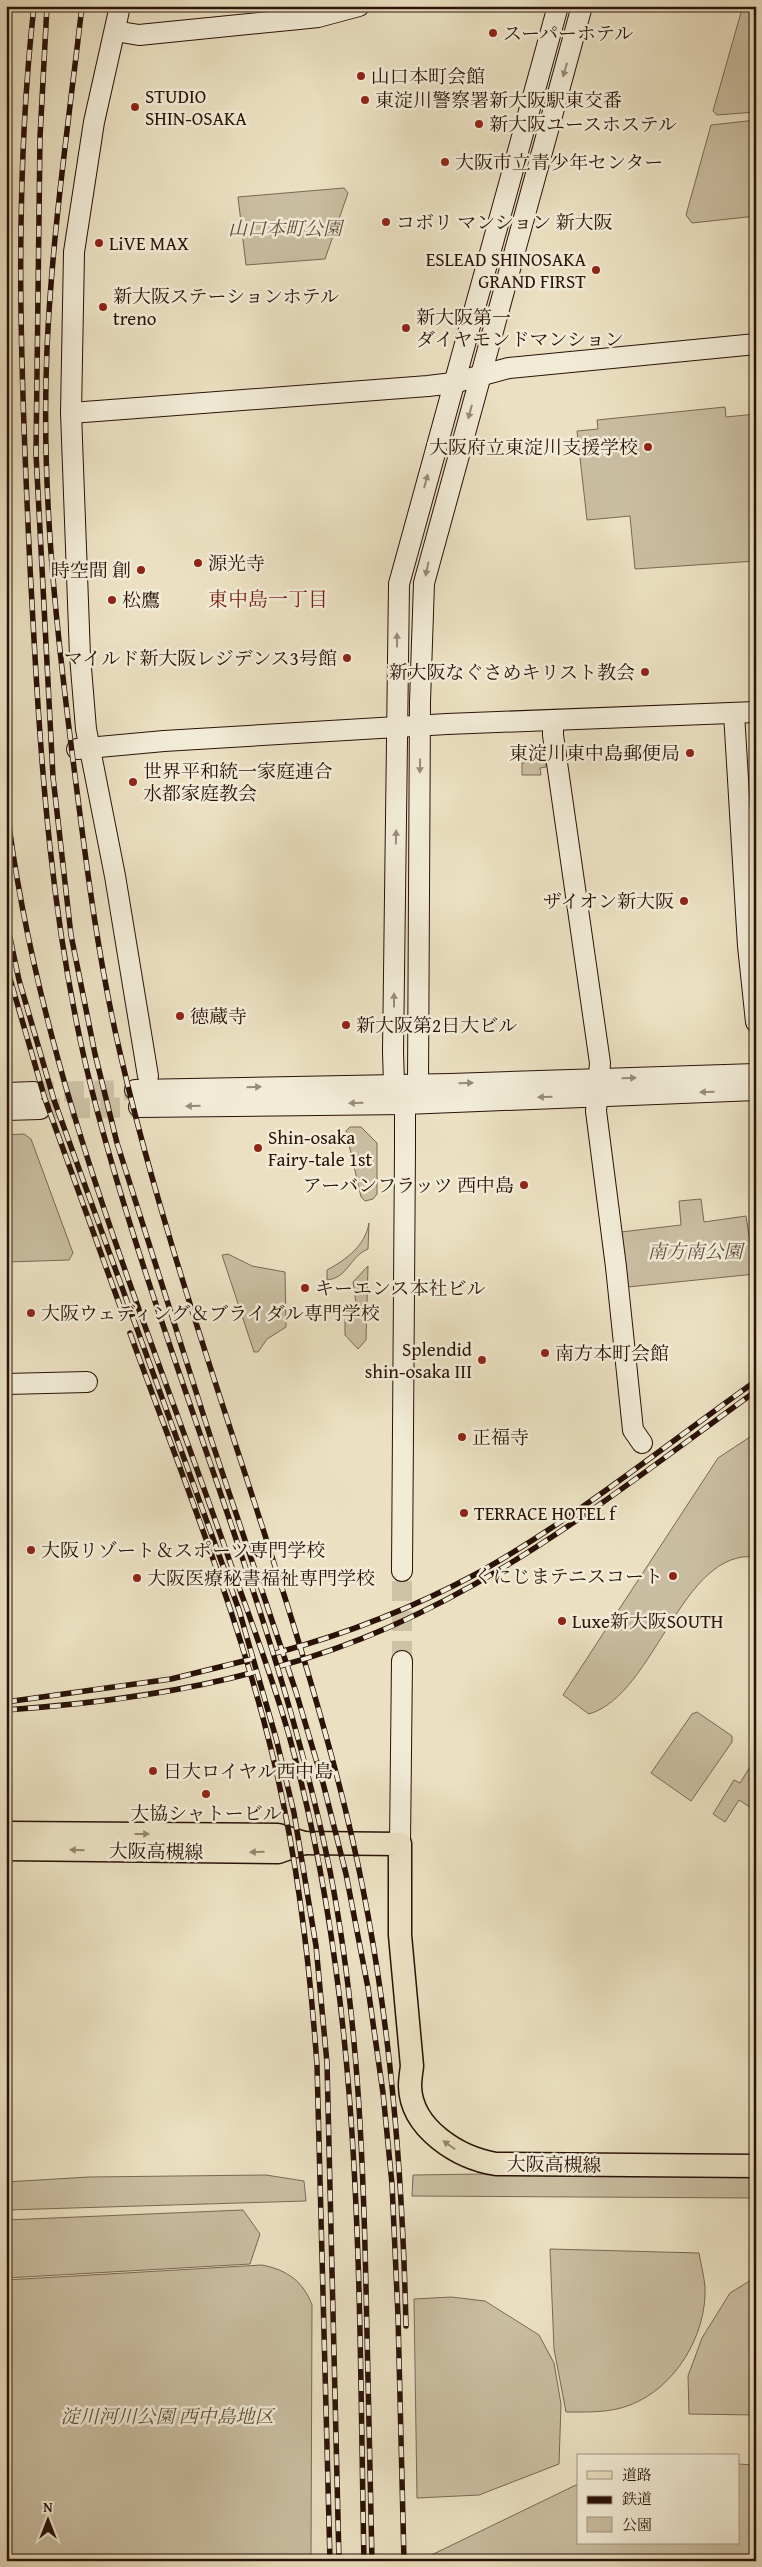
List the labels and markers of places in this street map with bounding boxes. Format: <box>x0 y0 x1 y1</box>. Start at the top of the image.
place label: スーパーホテル <box>503 19 633 47</box>
marker: スーパーホテル <box>487 27 499 39</box>
place label: 山口本町会館 <box>371 62 485 90</box>
marker: 山口本町会館 <box>355 70 367 82</box>
place label: STUDIO SHIN-OSAKA <box>145 82 247 132</box>
place label: 東淀川警察署新大阪駅東交番 <box>375 86 622 114</box>
marker: 東淀川警察署新大阪駅東交番 <box>359 94 371 106</box>
marker: STUDIO SHIN-OSAKA <box>129 101 141 113</box>
place label: 新大阪ユースホステル <box>489 110 677 138</box>
marker: 新大阪ユースホステル <box>473 118 485 130</box>
place label: 大阪市立青少年センター <box>455 148 663 176</box>
marker: 大阪市立青少年センター <box>439 156 451 168</box>
place label: コボリ マンション 新大阪 <box>396 208 613 236</box>
marker: コボリ マンション 新大阪 <box>380 216 392 228</box>
place label: LiVE MAX <box>109 229 189 257</box>
marker: LiVE MAX <box>93 237 105 249</box>
place label: ESLEAD SHINOSAKA GRAND FIRST <box>426 245 586 295</box>
marker: ESLEAD SHINOSAKA GRAND FIRST <box>590 264 602 276</box>
place label: 新大阪ステーションホテル treno <box>113 282 339 332</box>
marker: 新大阪ステーションホテル treno <box>97 301 109 313</box>
place label: 新大阪第一 ダイヤモンドマンション <box>416 303 624 353</box>
marker: 新大阪第一 ダイヤモンドマンション <box>400 322 412 334</box>
place label: 大阪府立東淀川支援学校 <box>429 433 638 461</box>
marker: 大阪府立東淀川支援学校 <box>642 441 654 453</box>
place label: 源光寺 <box>208 549 265 577</box>
place label: 時空間 創 <box>51 556 131 584</box>
marker: 源光寺 <box>192 557 204 569</box>
marker: 時空間 創 <box>135 564 147 576</box>
place label: 松鷹 <box>122 586 160 614</box>
marker: 松鷹 <box>106 594 118 606</box>
place label: マイルド新大阪レジデンス3号館 <box>64 644 337 672</box>
marker: マイルド新大阪レジデンス3号館 <box>341 652 353 664</box>
place label: 新大阪なぐさめキリスト教会 <box>388 658 635 686</box>
marker: 新大阪なぐさめキリスト教会 <box>639 666 651 678</box>
place label: 東淀川東中島郵便局 <box>509 739 680 767</box>
marker: 東淀川東中島郵便局 <box>684 747 696 759</box>
place label: 世界平和統一家庭連合 水都家庭教会 <box>143 757 333 807</box>
marker: 世界平和統一家庭連合 水都家庭教会 <box>127 776 139 788</box>
place label: ザイオン新大阪 <box>543 887 674 915</box>
marker: ザイオン新大阪 <box>678 895 690 907</box>
place label: 徳蔵寺 <box>190 1002 247 1030</box>
marker: 徳蔵寺 <box>174 1010 186 1022</box>
place label: 新大阪第2日大ビル <box>356 1011 517 1039</box>
marker: 新大阪第2日大ビル <box>340 1019 352 1031</box>
place label: Shin-osaka Fairy-tale 1st <box>268 1123 372 1173</box>
marker: Shin-osaka Fairy-tale 1st <box>252 1142 264 1154</box>
place label: アーバンフラッツ 西中島 <box>303 1171 514 1199</box>
marker: アーバンフラッツ 西中島 <box>518 1179 530 1191</box>
place label: キーエンス本社ビル <box>315 1274 485 1302</box>
marker: キーエンス本社ビル <box>299 1282 311 1294</box>
place label: 大阪ウェディング＆ブライダル専門学校 <box>41 1299 380 1327</box>
marker: 大阪ウェディング＆ブライダル専門学校 <box>25 1307 37 1319</box>
place label: Splendid shin-osaka III <box>365 1335 473 1385</box>
place label: 南方本町会館 <box>555 1339 669 1367</box>
marker: 南方本町会館 <box>539 1347 551 1359</box>
marker: Splendid shin-osaka III <box>476 1354 488 1366</box>
place label: 正福寺 <box>472 1423 529 1451</box>
marker: 正福寺 <box>456 1431 468 1443</box>
place label: TERRACE HOTEL f <box>474 1499 617 1527</box>
marker: TERRACE HOTEL f <box>458 1507 470 1519</box>
place label: 大阪リゾート＆スポーツ専門学校 <box>41 1536 325 1564</box>
marker: 大阪リゾート＆スポーツ専門学校 <box>25 1544 37 1556</box>
place label: くにじまテニスコート <box>474 1562 663 1590</box>
place label: 大阪医療秘書福祉専門学校 <box>147 1564 375 1592</box>
marker: くにじまテニスコート <box>667 1570 679 1582</box>
marker: 大阪医療秘書福祉専門学校 <box>131 1572 143 1584</box>
place label: Luxe新大阪SOUTH <box>572 1607 723 1635</box>
marker: Luxe新大阪SOUTH <box>556 1615 568 1627</box>
place label: 日大ロイヤル西中島 <box>163 1757 333 1785</box>
marker: 日大ロイヤル西中島 <box>147 1765 159 1777</box>
marker: 大協シャトービル <box>200 1788 212 1800</box>
place label: 大協シャトービル <box>130 1799 282 1827</box>

